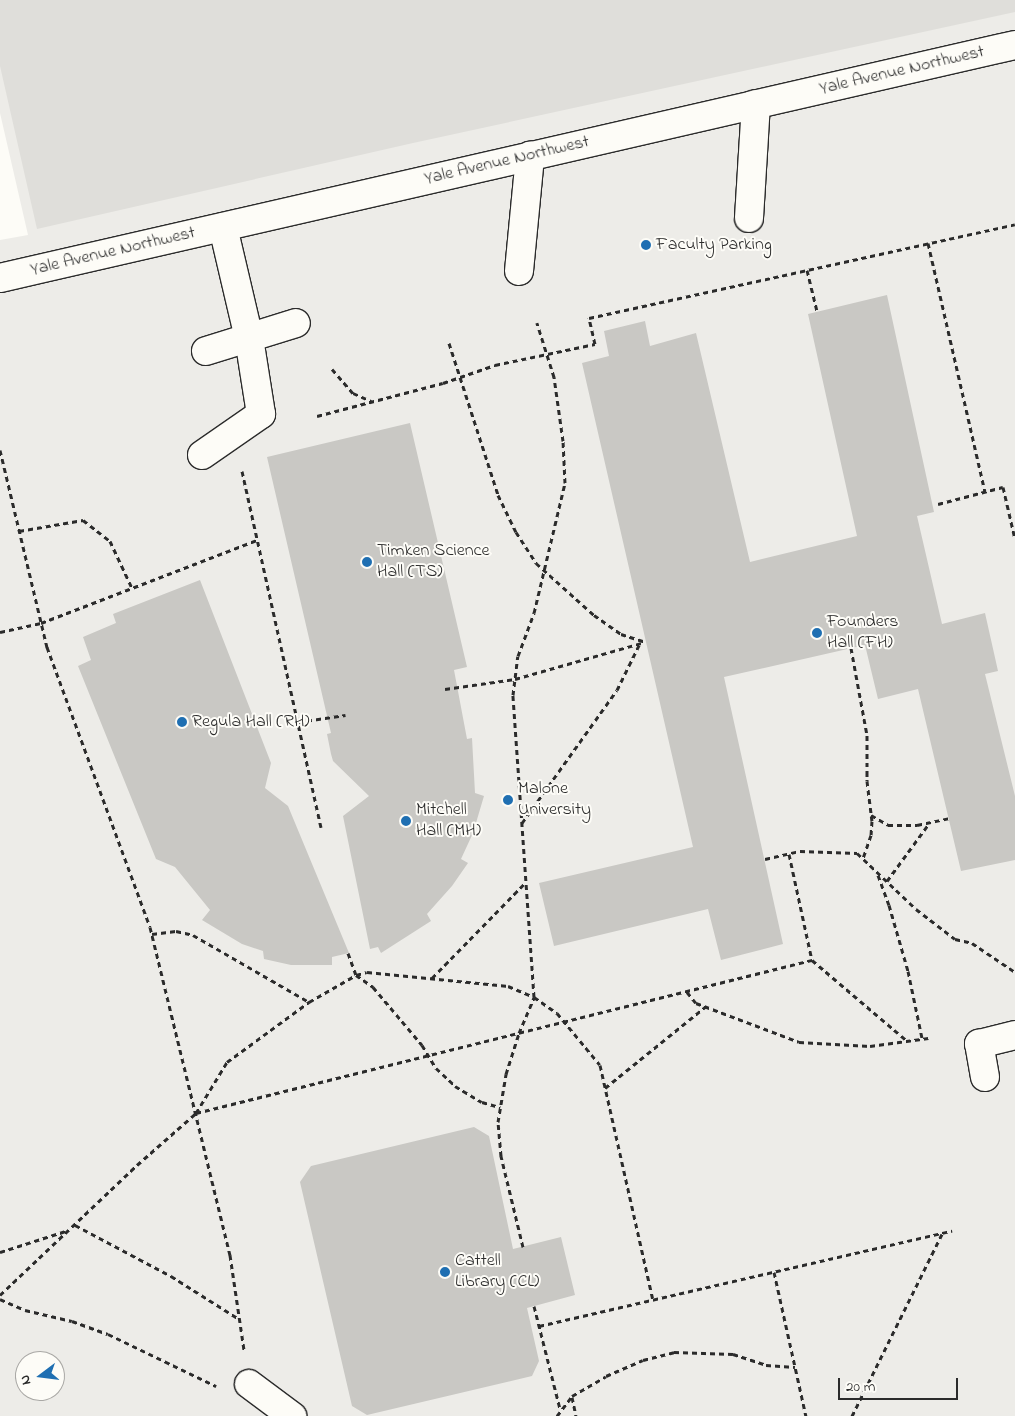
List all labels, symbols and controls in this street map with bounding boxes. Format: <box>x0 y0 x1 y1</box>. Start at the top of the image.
street label: Yale Avenue Northwest <box>817 42 987 100</box>
street label: Yale Avenue Northwest <box>422 132 592 190</box>
street label: Yale Avenue Northwest <box>28 223 198 281</box>
place label: Faculty Parking <box>656 234 772 256</box>
marker: Faculty Parking <box>640 239 652 251</box>
place label: Timken Science Hall (TS) <box>377 541 490 584</box>
marker: Timken Science Hall (TS) <box>361 556 373 568</box>
place label: Founders Hall (FH) <box>827 612 898 654</box>
marker: Founders Hall (FH) <box>811 627 823 639</box>
place label: Regula Hall (RH) <box>192 711 310 733</box>
marker: Regula Hall (RH) <box>176 716 188 728</box>
place label: Malone University <box>518 779 591 822</box>
marker: Malone University <box>502 794 514 806</box>
place label: Mitchell Hall (MH) <box>416 800 481 842</box>
marker: Mitchell Hall (MH) <box>400 815 412 827</box>
place label: Cattell Library (CL) <box>455 1251 539 1294</box>
marker: Cattell Library (CL) <box>439 1266 451 1278</box>
north arrow <box>15 1351 65 1401</box>
scale bar <box>840 1368 960 1400</box>
text: N <box>15 1372 37 1387</box>
text: 20 m <box>846 1376 875 1398</box>

